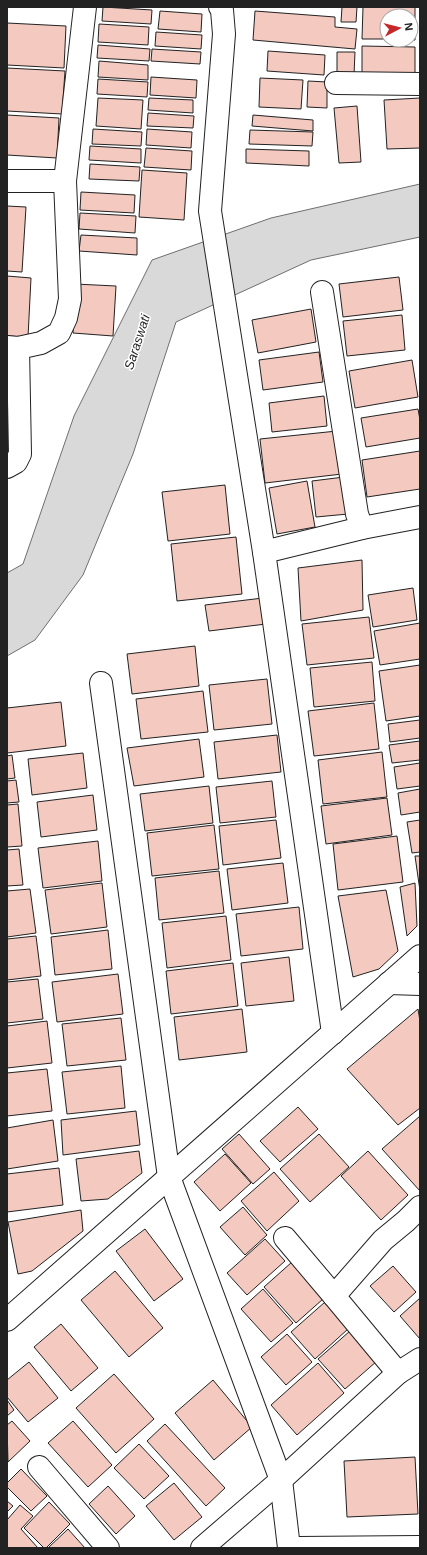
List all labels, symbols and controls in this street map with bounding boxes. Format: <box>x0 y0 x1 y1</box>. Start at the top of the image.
north arrow <box>379 8 419 48</box>
text: N <box>402 22 415 32</box>
water label: Saraswati <box>121 311 153 371</box>

